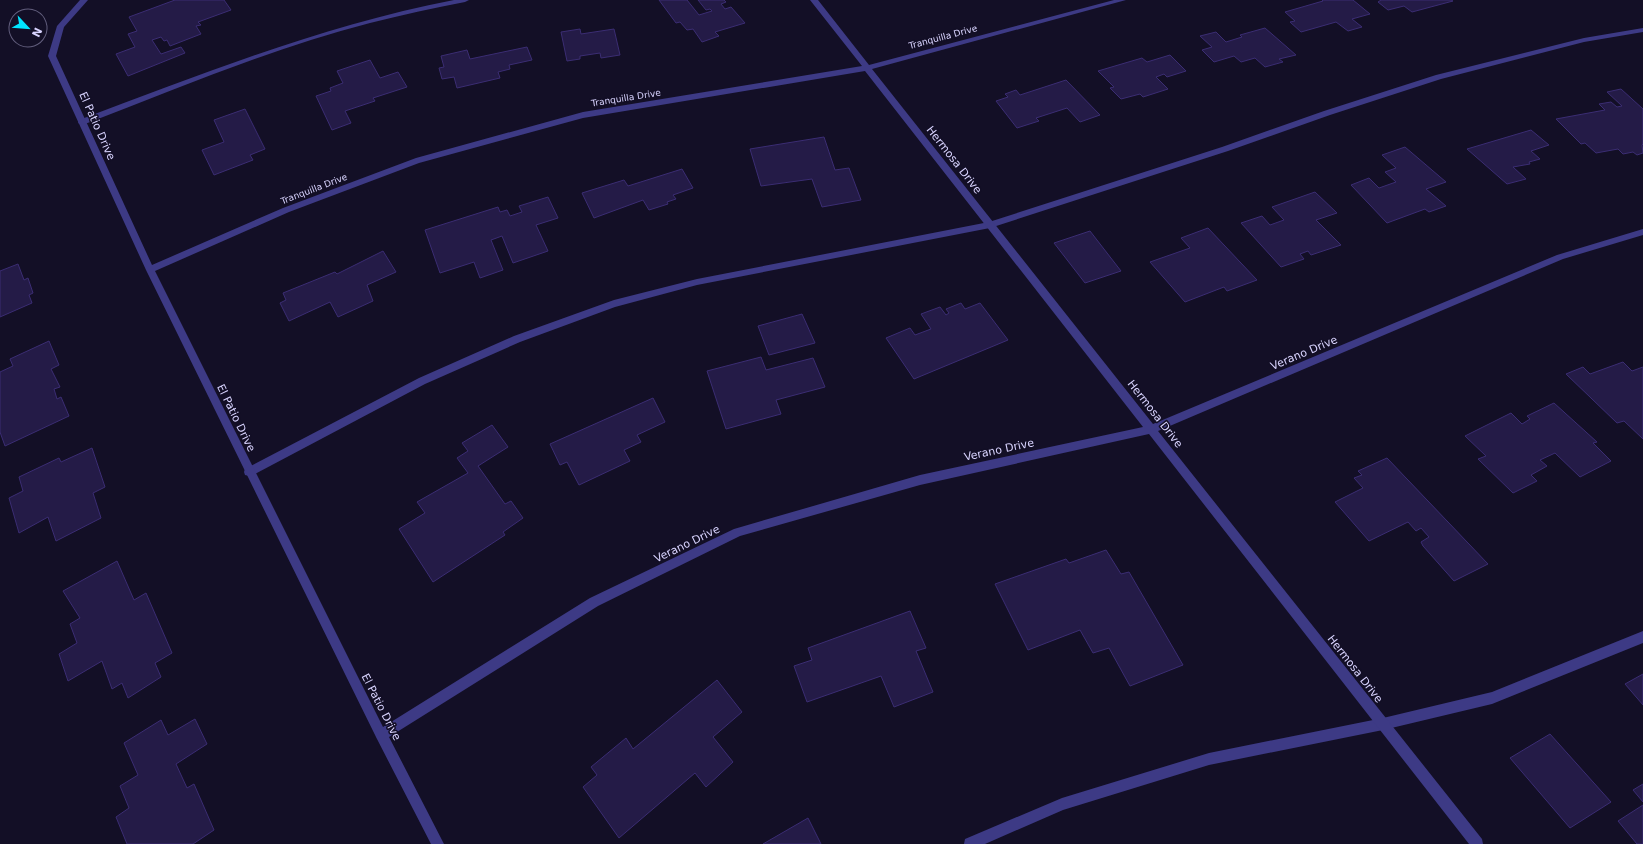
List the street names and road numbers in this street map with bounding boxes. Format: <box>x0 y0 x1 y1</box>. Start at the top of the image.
street label: Tranquilla Drive <box>907 23 979 51</box>
street label: Tranquilla Drive <box>589 87 662 109</box>
street label: El Patio Drive <box>76 90 118 162</box>
street label: Hermosa Drive <box>924 124 985 197</box>
street label: Tranquilla Drive <box>278 172 349 207</box>
street label: Verano Drive <box>1269 333 1340 373</box>
street label: Hermosa Drive <box>1125 378 1186 451</box>
street label: El Patio Drive <box>214 382 258 454</box>
street label: Verano Drive <box>963 436 1035 464</box>
street label: Verano Drive <box>652 522 722 565</box>
street label: Hermosa Drive <box>1325 633 1386 706</box>
street label: El Patio Drive <box>359 671 404 743</box>

